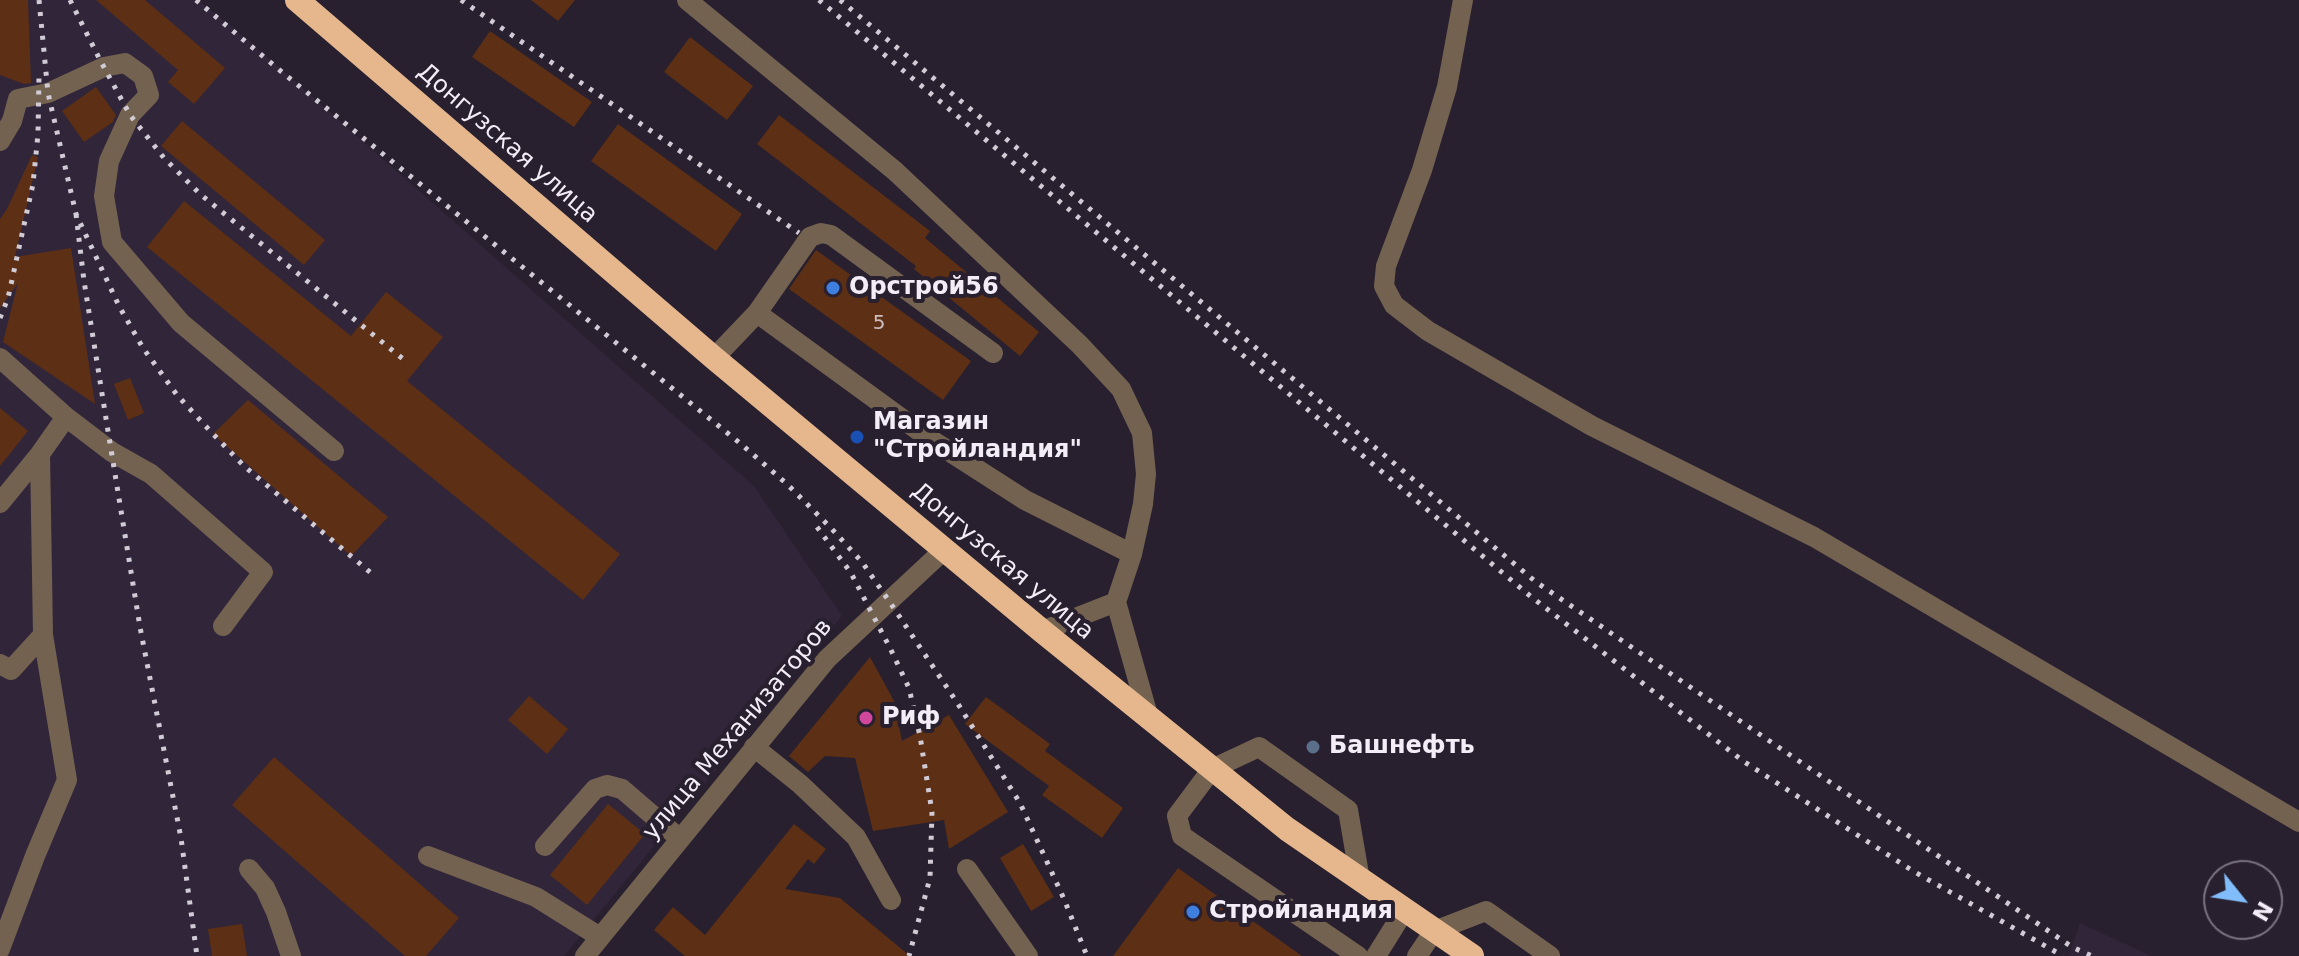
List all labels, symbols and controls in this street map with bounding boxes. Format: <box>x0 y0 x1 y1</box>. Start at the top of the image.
street label: Донгузская улица <box>411 58 603 230</box>
place label: Орстрой56 <box>849 274 999 302</box>
marker: Орстрой56 <box>824 279 842 297</box>
house number: 5 <box>873 312 885 336</box>
place label: Магазин "Стройландия" <box>873 409 1082 465</box>
marker: Магазин "Стройландия" <box>848 428 866 446</box>
street label: Донгузская улица <box>905 477 1099 647</box>
street label: улица Механизаторов <box>637 614 839 846</box>
place label: Риф <box>882 704 940 732</box>
marker: Риф <box>857 709 875 727</box>
place label: Башнефть <box>1329 733 1475 761</box>
marker: Башнефть <box>1304 738 1322 756</box>
north arrow <box>2203 860 2283 940</box>
text: N <box>2247 897 2278 925</box>
place label: Стройландия <box>1209 898 1393 926</box>
marker: Стройландия <box>1184 903 1202 921</box>

